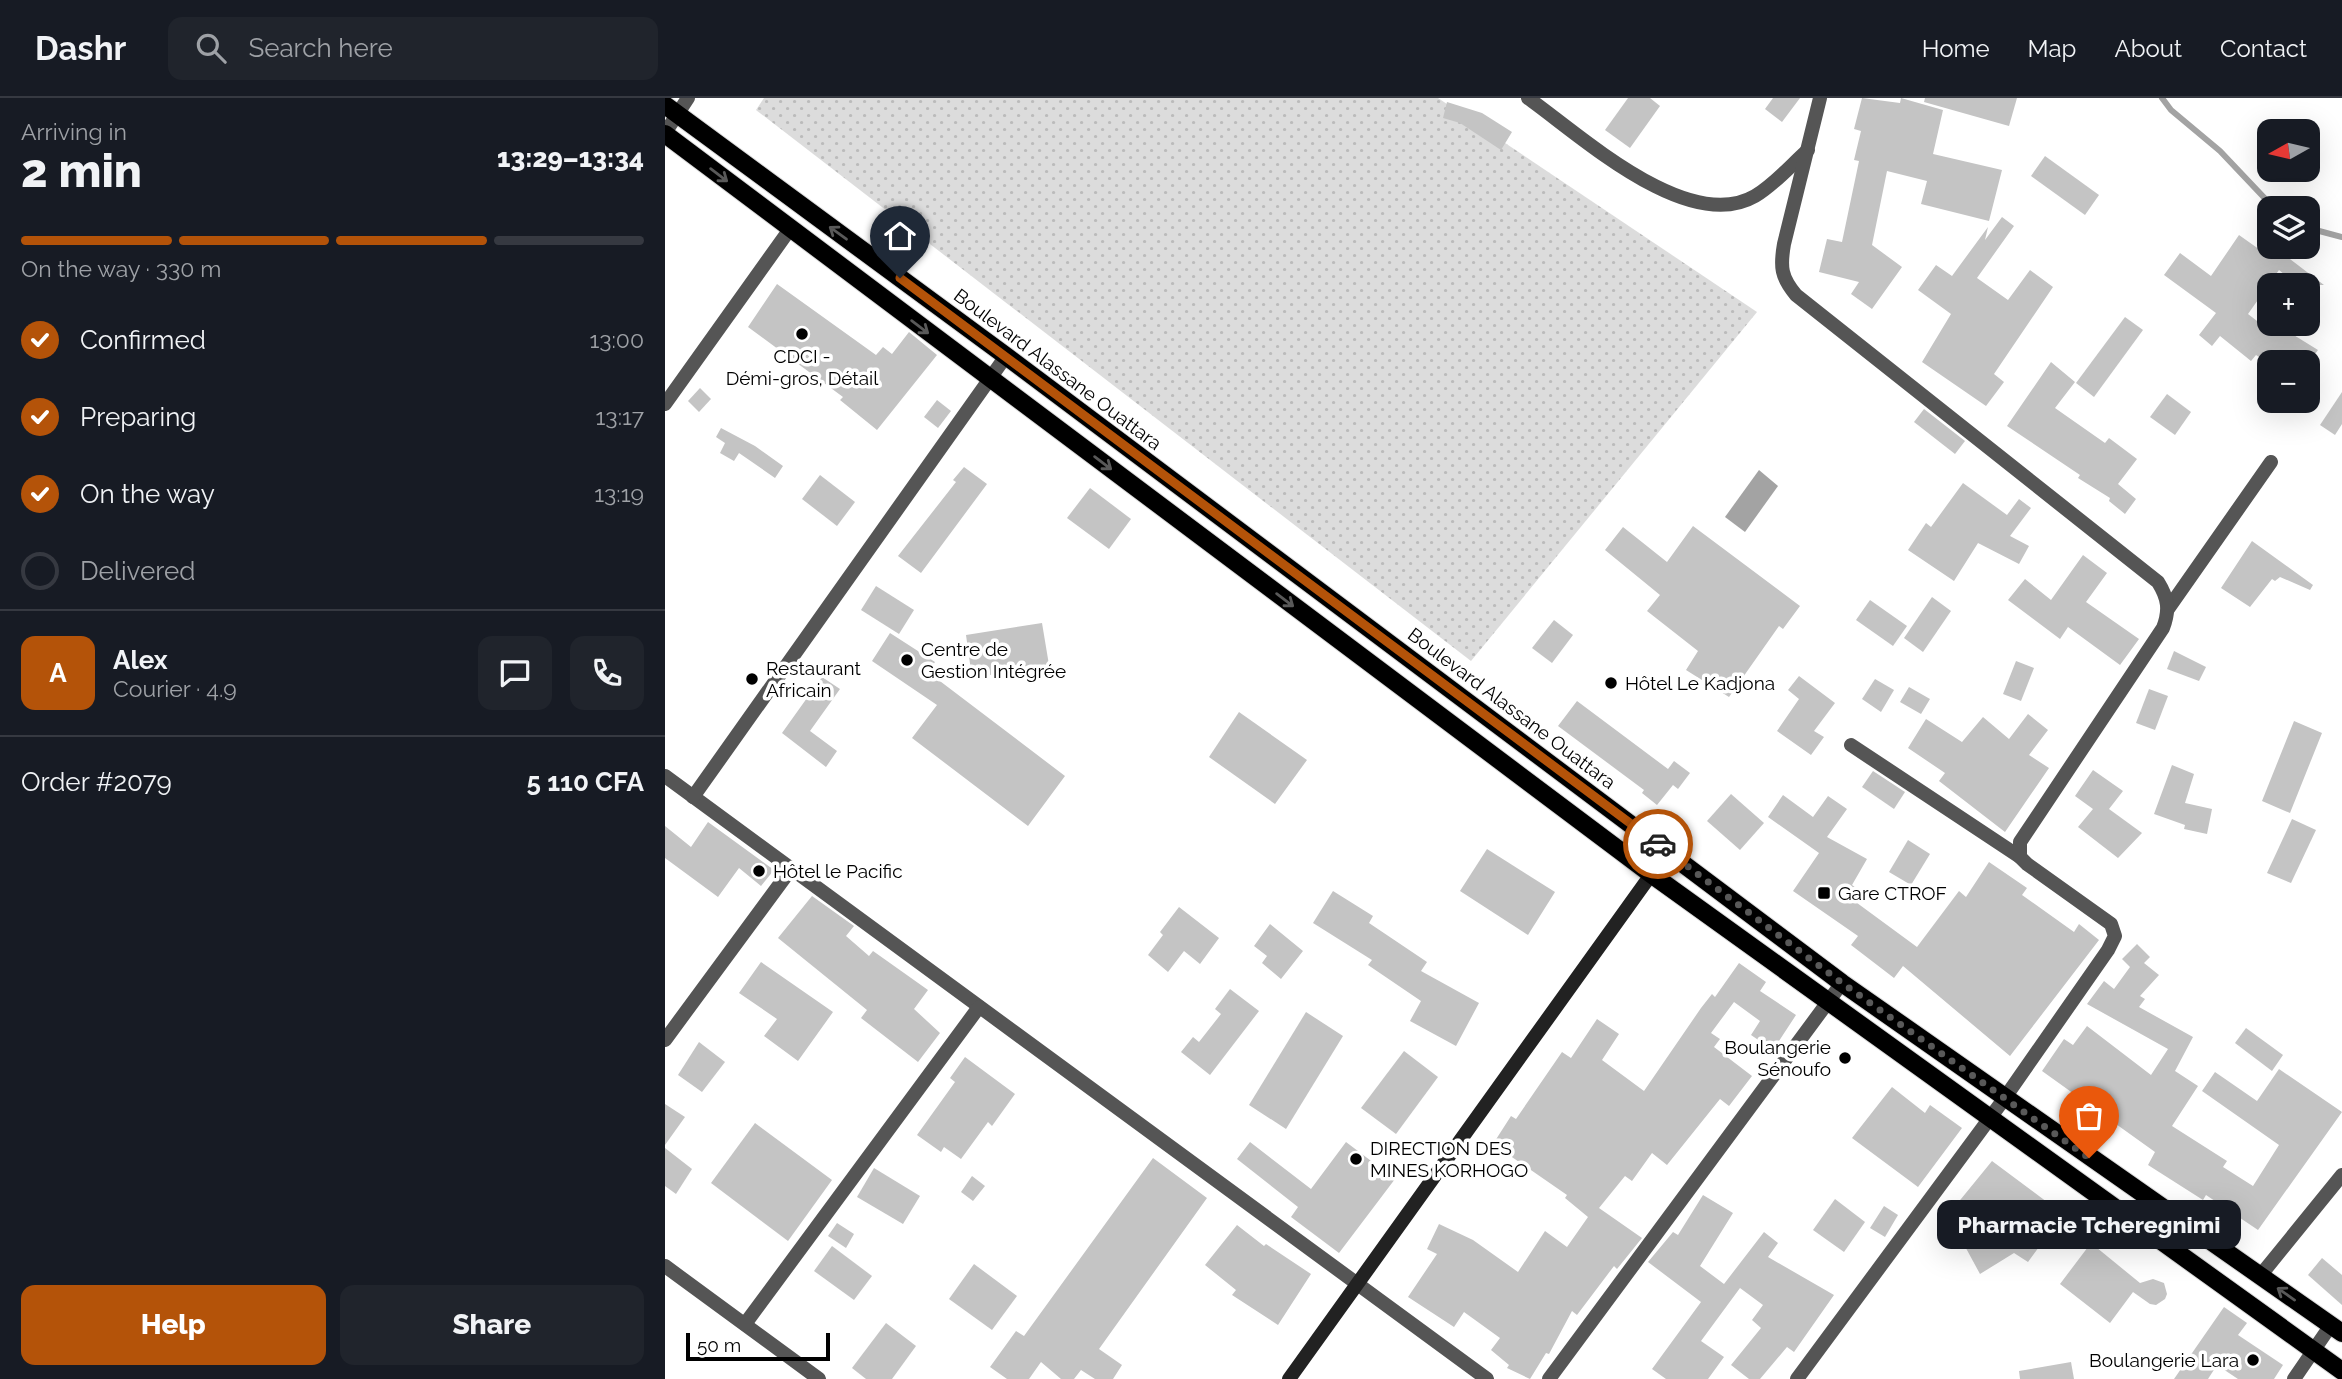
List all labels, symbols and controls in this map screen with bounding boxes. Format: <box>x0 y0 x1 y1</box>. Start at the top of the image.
search box <box>168 17 658 80</box>
text: Dashr <box>35 29 126 68</box>
icon: search <box>192 29 230 67</box>
text: Search here <box>248 33 393 63</box>
text: Home <box>1922 34 1990 63</box>
text: Map <box>2028 34 2076 63</box>
text: About <box>2114 34 2182 63</box>
text: Contact <box>2220 34 2307 63</box>
text: Arriving in <box>21 118 127 145</box>
north arrow <box>2257 119 2321 182</box>
map controls <box>2257 119 2320 413</box>
text: 13:29–13:34 <box>497 143 644 173</box>
text: 2 min <box>21 144 142 198</box>
one-way arrow <box>709 168 728 183</box>
button: layers <box>2257 196 2320 259</box>
pin <box>870 206 930 278</box>
icon: home <box>881 217 919 255</box>
one-way arrow <box>829 226 848 240</box>
text: On the way · 330 m <box>21 255 221 282</box>
button: + <box>2257 273 2320 336</box>
street label: Boulevard Alassane Ouattara <box>950 284 1166 454</box>
one-way arrow <box>911 319 929 334</box>
icon: check <box>21 321 59 359</box>
text: Confirmed <box>80 325 206 355</box>
text: 13:00 <box>589 326 644 353</box>
marker: CDCI - Démi-gros, Détail <box>794 326 810 342</box>
place label: CDCI - Démi-gros, Détail <box>726 345 879 389</box>
button: − <box>2257 350 2320 413</box>
icon: check <box>21 398 59 436</box>
text: Preparing <box>80 402 196 432</box>
text: 13:17 <box>596 403 644 430</box>
one-way arrow <box>1093 455 1112 470</box>
icon: check <box>21 475 59 513</box>
text: On the way <box>80 479 215 509</box>
text: 13:19 <box>594 480 644 507</box>
text: Delivered <box>80 556 195 586</box>
one-way arrow <box>1275 592 1293 607</box>
street label: Boulevard Alassane Ouattara <box>1404 623 1620 793</box>
button: chat <box>478 636 552 710</box>
button: phone <box>570 636 644 710</box>
place label: Centre de Gestion Intégrée <box>921 638 1066 682</box>
text: Alex <box>113 645 168 675</box>
marker: Centre de Gestion Intégrée <box>899 652 915 668</box>
place label: Restaurant Africain <box>766 657 861 701</box>
text: A <box>49 658 67 688</box>
marker: Restaurant Africain <box>744 671 760 687</box>
place label: Hôtel Le Kadjona <box>1625 672 1775 694</box>
text: Courier · 4.9 <box>113 675 237 702</box>
marker: Hôtel Le Kadjona <box>1603 675 1619 691</box>
text: Order #2079 <box>21 767 172 797</box>
text: 5 110 CFA <box>527 767 644 797</box>
courier <box>1623 809 1693 879</box>
icon: car <box>1639 825 1677 863</box>
place label: Hôtel le Pacific <box>773 860 903 882</box>
marker: Hôtel le Pacific <box>751 863 767 879</box>
place label: Gare CTROF <box>1838 882 1947 904</box>
marker: Gare CTROF <box>1816 885 1832 901</box>
place label: Boulangerie Sénoufo <box>1724 1036 1831 1080</box>
marker: Boulangerie Sénoufo <box>1837 1050 1853 1066</box>
pin <box>2059 1086 2119 1158</box>
icon: bag <box>2070 1097 2108 1135</box>
place label: DIRECTION DES MINES KORHOGO <box>1370 1137 1528 1181</box>
marker: DIRECTION DES MINES KORHOGO <box>1348 1151 1364 1167</box>
callout: Pharmacie Tcheregnimi <box>1937 1200 2241 1249</box>
text: Pharmacie Tcheregnimi <box>1958 1211 2220 1238</box>
button: Help <box>21 1285 326 1365</box>
button: Share <box>340 1285 644 1365</box>
one-way arrow <box>2277 1287 2296 1301</box>
scale bar <box>686 1330 829 1362</box>
text: 50 m <box>697 1334 741 1356</box>
place label: Boulangerie Lara <box>2089 1349 2239 1371</box>
marker: Boulangerie Lara <box>2245 1352 2261 1368</box>

